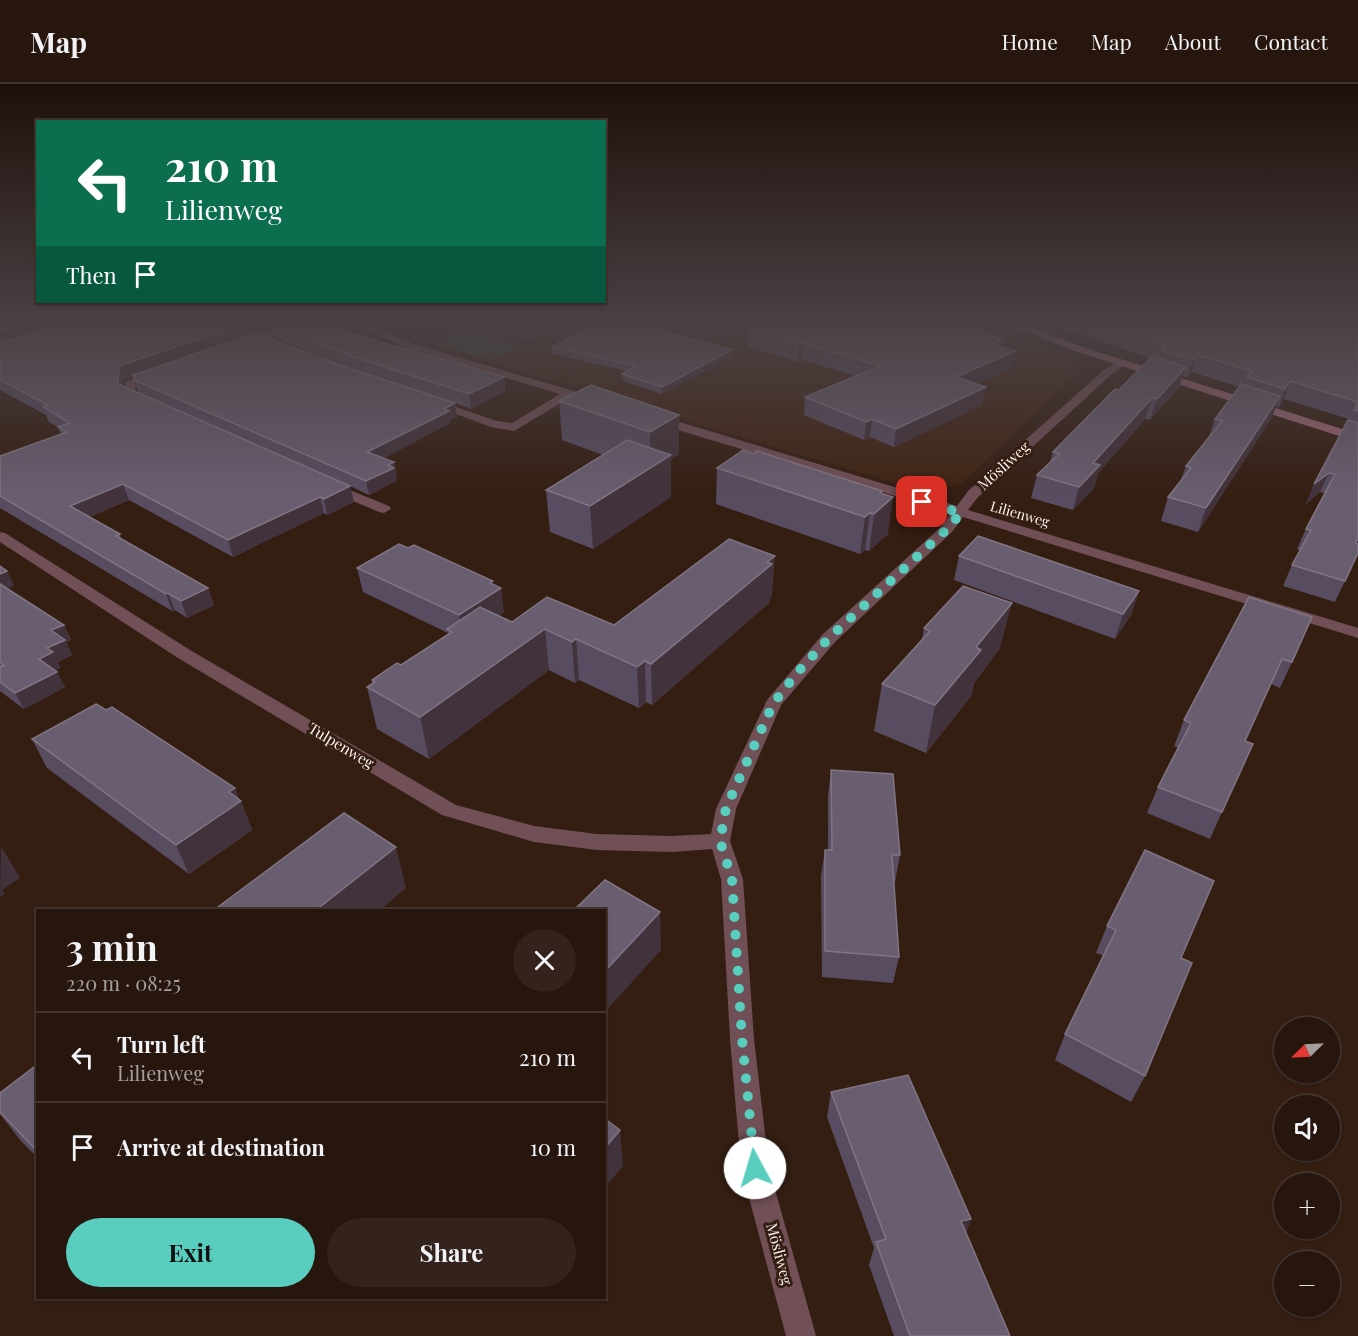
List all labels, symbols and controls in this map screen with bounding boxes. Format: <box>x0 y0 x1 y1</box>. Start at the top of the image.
text: Map <box>30 23 87 60</box>
text: Home <box>1002 27 1058 55</box>
text: Map <box>1091 27 1132 55</box>
text: About <box>1165 27 1221 55</box>
text: Contact <box>1254 27 1328 55</box>
text: 210 m <box>165 137 278 193</box>
icon: left <box>66 144 144 222</box>
text: Lilienweg <box>165 191 282 227</box>
icon: arrive <box>129 258 162 291</box>
text: Then <box>66 260 117 290</box>
street label: Mösliweg <box>973 437 1034 494</box>
pin <box>896 476 947 527</box>
icon: arrive <box>905 485 938 518</box>
street label: Lilienweg <box>988 496 1053 531</box>
street label: Tulpenweg <box>305 718 378 773</box>
text: 3 min <box>66 922 158 970</box>
button: close <box>513 929 576 992</box>
text: 220 m · 08:25 <box>66 969 181 996</box>
north arrow <box>1274 1017 1340 1083</box>
map controls <box>1274 1017 1340 1317</box>
text: Turn left <box>117 1029 206 1059</box>
icon: left <box>66 1041 99 1074</box>
text: 210 m <box>519 1042 576 1072</box>
text: Lilienweg <box>117 1059 204 1086</box>
button: sound <box>1274 1095 1340 1161</box>
icon: arrive <box>66 1131 99 1164</box>
text: Arrive at destination <box>117 1132 325 1162</box>
text: 10 m <box>530 1132 576 1162</box>
position arrow <box>723 1136 787 1200</box>
button: + <box>1274 1173 1340 1239</box>
button: Exit <box>66 1218 315 1287</box>
button: Share <box>327 1218 576 1287</box>
street label: Mösliweg <box>762 1221 798 1287</box>
button: − <box>1274 1251 1340 1317</box>

